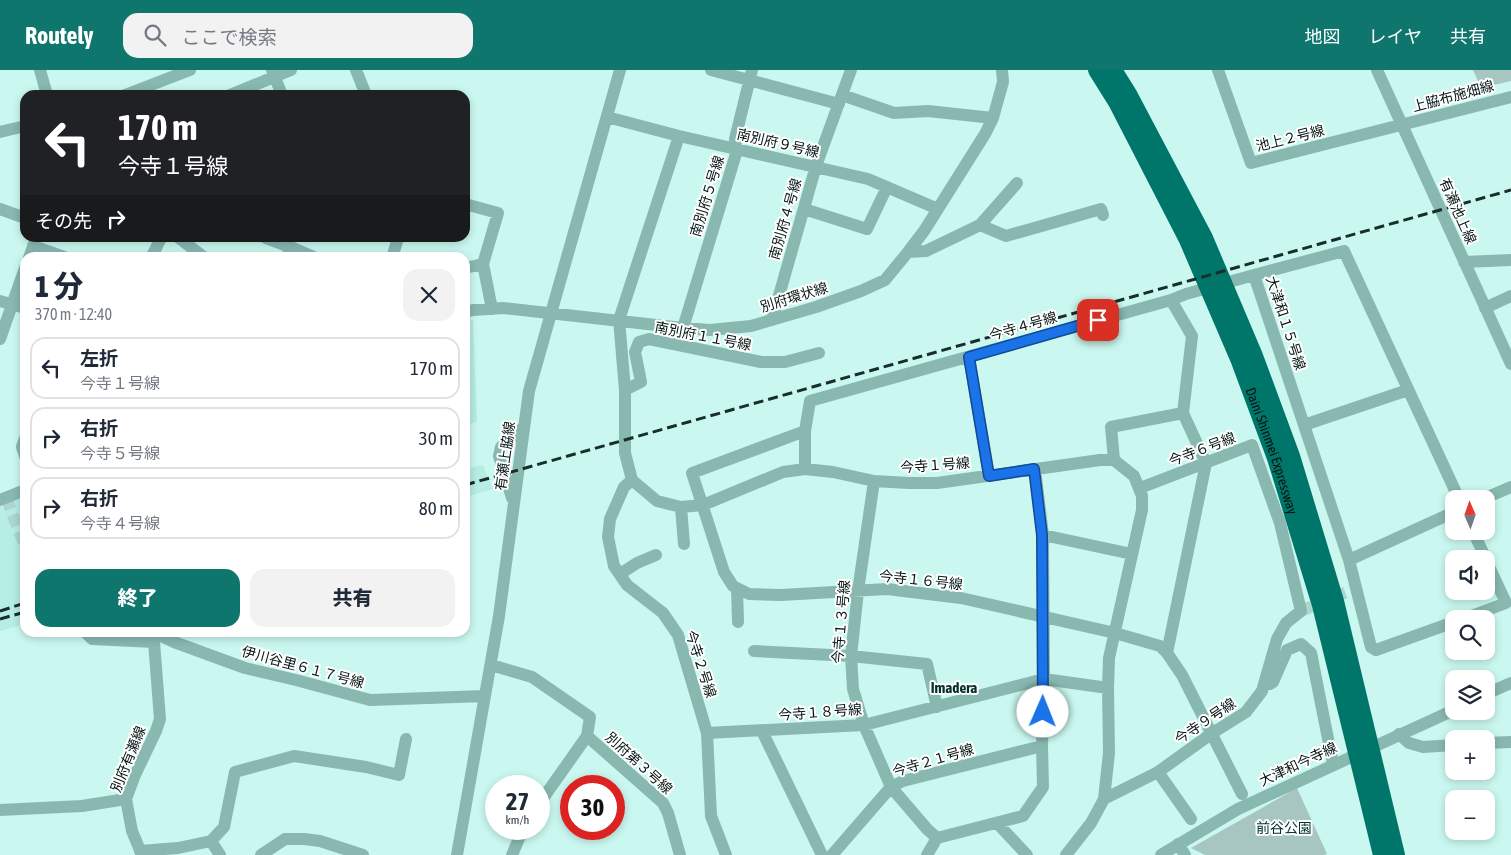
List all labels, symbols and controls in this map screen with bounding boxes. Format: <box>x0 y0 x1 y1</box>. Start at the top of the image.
search box <box>123 13 473 58</box>
icon: search <box>141 21 169 49</box>
text: Routely <box>25 22 93 49</box>
text: ここで検索 <box>181 26 276 48</box>
text: 地図 <box>1305 26 1341 47</box>
text: レイヤ <box>1369 26 1422 47</box>
text: 共有 <box>1450 26 1486 47</box>
street label: 上脇布施畑線 <box>1410 77 1496 115</box>
text: 170 m <box>118 107 197 147</box>
icon: left <box>35 110 100 175</box>
street label: 池上２号線 <box>1254 122 1326 154</box>
street label: 南別府９号線 <box>735 126 821 160</box>
text: 今寺１号線 <box>118 153 228 179</box>
street label: 南別府５号線 <box>687 153 727 239</box>
street label: 南別府４号線 <box>766 176 804 262</box>
street label: 有瀬池上線 <box>1436 176 1480 246</box>
icon: right <box>102 205 130 233</box>
text: その先 <box>35 210 92 232</box>
text: 1 分 <box>35 269 83 303</box>
button: close <box>403 269 455 321</box>
street label: 大津和１５号線 <box>1263 274 1309 372</box>
street label: 別府環状線 <box>758 279 830 315</box>
pin <box>1077 299 1119 341</box>
text: 370 m · 12:40 <box>35 305 112 323</box>
icon: arrive <box>1084 306 1112 334</box>
street label: 今寺４号線 <box>987 309 1059 343</box>
street label: 南別府１１号線 <box>653 319 753 353</box>
text: 左折 <box>80 347 118 369</box>
icon: left <box>37 354 65 382</box>
text: 170 m <box>410 357 453 379</box>
text: 今寺１号線 <box>80 374 160 392</box>
street label: Daini Shinmei Expressway <box>1243 385 1301 516</box>
text: 右折 <box>80 417 118 439</box>
street label: 有瀬上脇線 <box>492 420 518 492</box>
icon: right <box>37 424 65 452</box>
text: 30 m <box>419 427 453 449</box>
street label: 今寺６号線 <box>1166 429 1238 469</box>
text: 今寺５号線 <box>80 444 160 462</box>
street label: 今寺１号線 <box>900 455 970 475</box>
text: 右折 <box>80 487 118 509</box>
north arrow <box>1445 490 1495 540</box>
map controls <box>1445 490 1495 840</box>
icon: right <box>37 494 65 522</box>
text: 80 m <box>419 497 453 519</box>
text: 今寺４号線 <box>80 514 160 532</box>
button: sound <box>1445 550 1495 600</box>
street label: 今寺１６号線 <box>878 568 964 592</box>
button: 終了 <box>35 569 240 627</box>
button: 共有 <box>250 569 455 627</box>
street label: 今寺１３号線 <box>829 579 853 665</box>
button: search <box>1445 610 1495 660</box>
street label: 今寺２号線 <box>683 628 719 700</box>
street label: 伊川谷里６１７号線 <box>240 643 366 691</box>
button: layers <box>1445 670 1495 720</box>
district label: Imadera <box>931 679 977 696</box>
position arrow <box>1016 685 1068 737</box>
street label: 今寺９号線 <box>1172 695 1238 747</box>
street label: 今寺１８号線 <box>778 701 862 723</box>
street label: 別府有瀬線 <box>107 724 149 794</box>
street label: 別府第３号線 <box>602 729 676 797</box>
button: + <box>1445 730 1495 780</box>
street label: 大津和今寺線 <box>1257 739 1339 789</box>
street label: 今寺２１号線 <box>890 741 976 779</box>
speed limit sign: 30 <box>560 775 625 840</box>
text: 27 <box>506 787 529 815</box>
button: − <box>1445 790 1495 840</box>
text: km/h <box>506 813 529 827</box>
park label: 前谷公園 <box>1256 820 1312 836</box>

